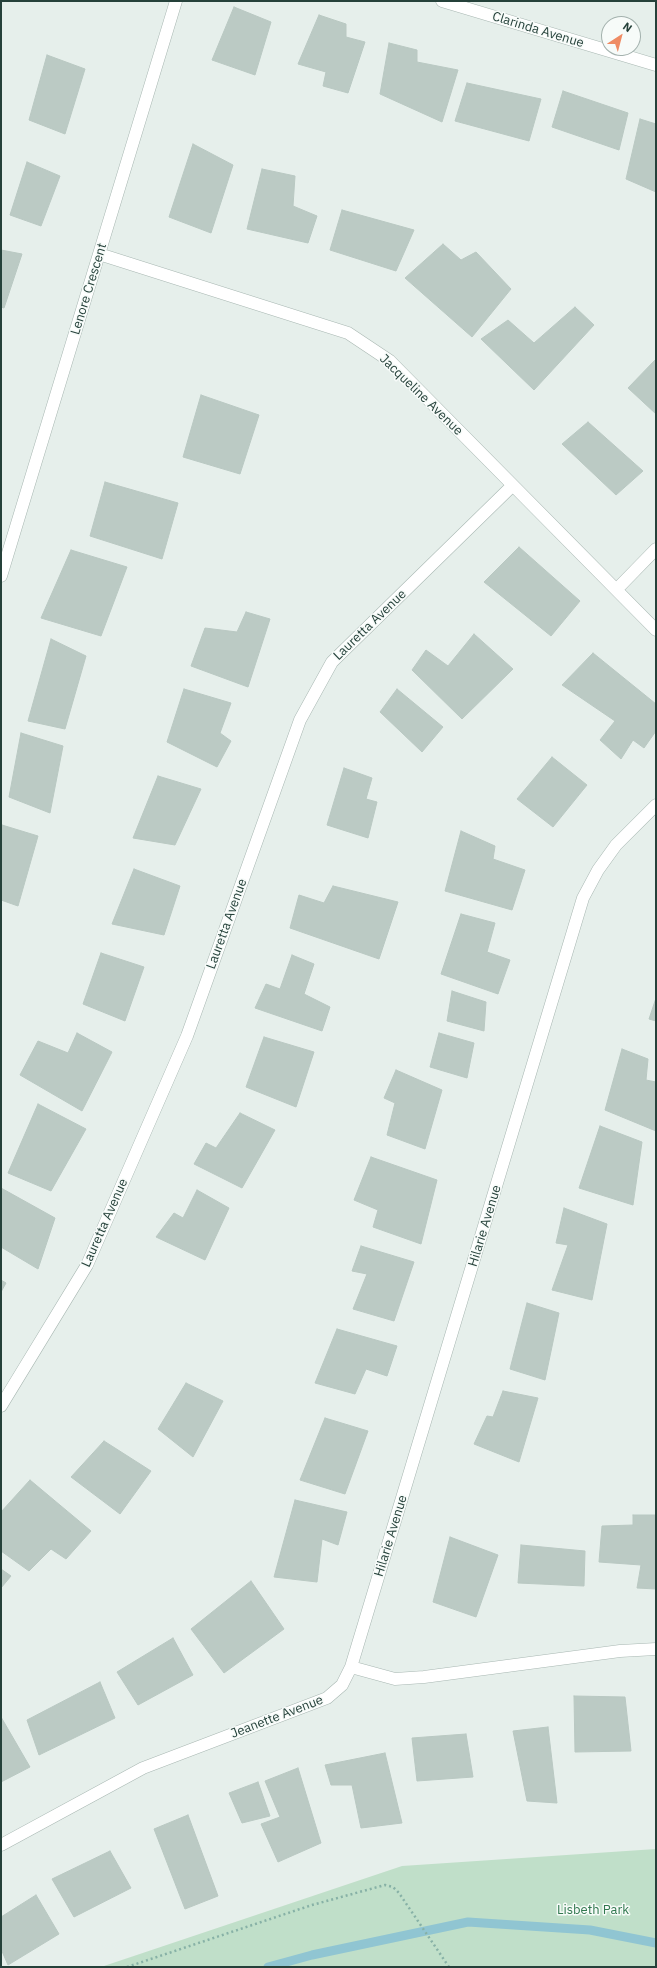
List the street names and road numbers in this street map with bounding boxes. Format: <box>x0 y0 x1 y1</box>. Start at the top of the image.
street label: Clarinda Avenue <box>490 9 586 51</box>
street label: Lenore Crescent <box>68 241 110 337</box>
street label: Jacqueline Avenue <box>376 351 466 439</box>
street label: Lauretta Avenue <box>330 586 410 664</box>
street label: Lauretta Avenue <box>203 877 251 971</box>
street label: Lauretta Avenue <box>79 1176 131 1270</box>
street label: Hilarie Avenue <box>465 1183 505 1269</box>
street label: Hilarie Avenue <box>371 1493 411 1579</box>
street label: Jeanette Avenue <box>229 1692 325 1742</box>

